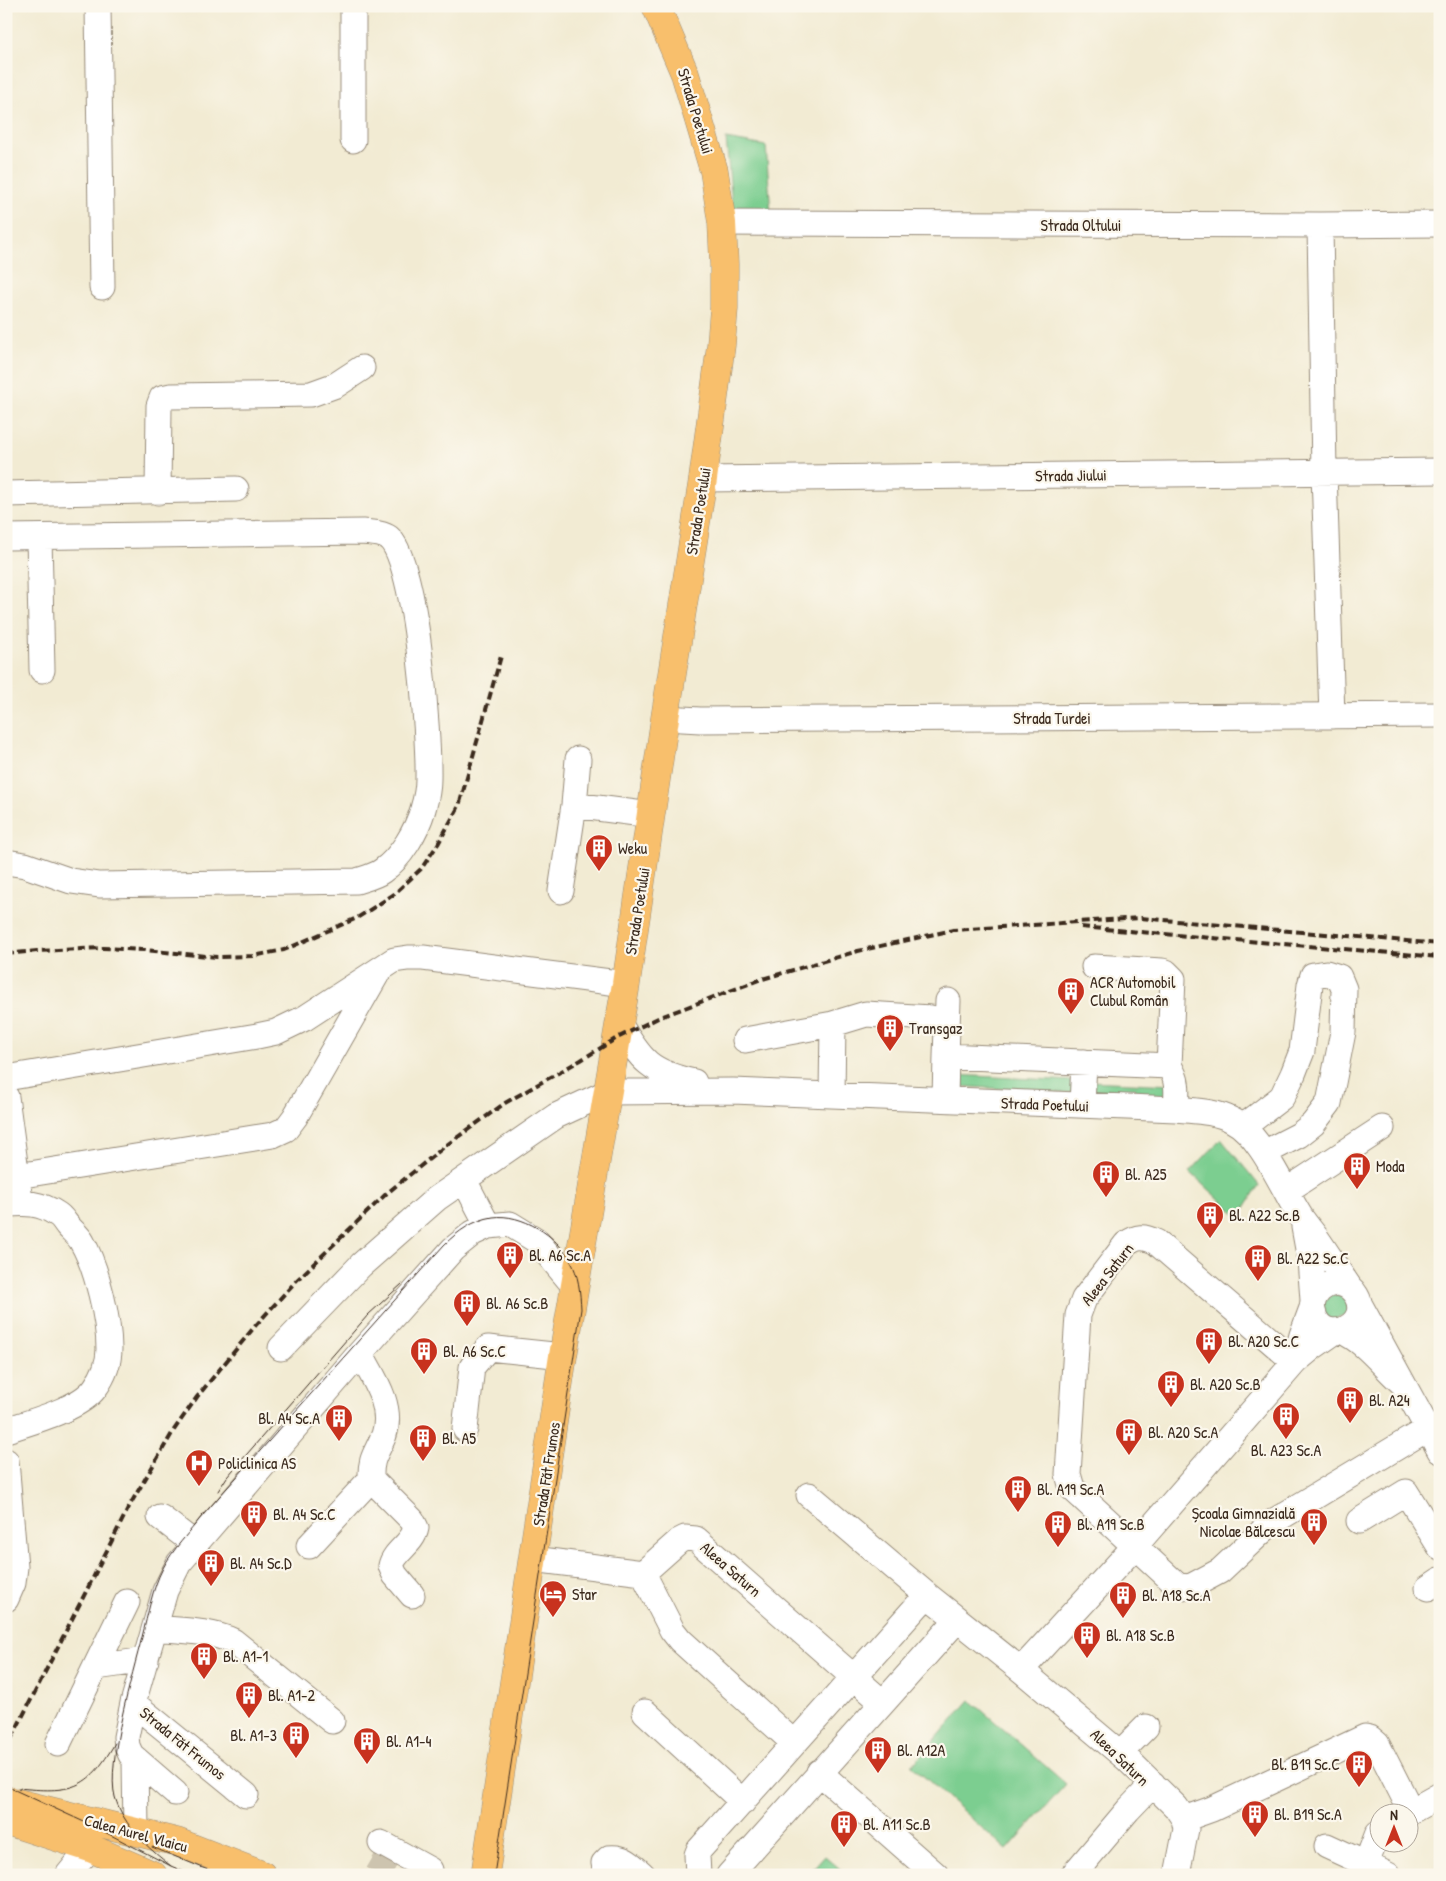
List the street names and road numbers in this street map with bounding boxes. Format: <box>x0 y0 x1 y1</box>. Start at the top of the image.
street label: Strada Poetului <box>673 66 719 156</box>
street label: Strada Oltului <box>1041 214 1121 236</box>
street label: Strada Jiului <box>1035 463 1107 487</box>
street label: Strada Poetului <box>680 466 716 556</box>
street label: Strada Turdei <box>1013 707 1091 729</box>
street label: Strada Poetului <box>619 866 655 956</box>
street label: Strada Poetului <box>1001 1091 1089 1117</box>
street label: Aleea Saturn <box>1076 1238 1138 1310</box>
street label: Strada Făt Frumos <box>527 1420 565 1528</box>
street label: Aleea Saturn <box>696 1537 766 1601</box>
street label: Strada Făt Frumos <box>135 1701 231 1785</box>
street label: Aleea Saturn <box>1086 1723 1154 1791</box>
street label: Calea Aurel Vlaicu <box>82 1809 191 1857</box>

